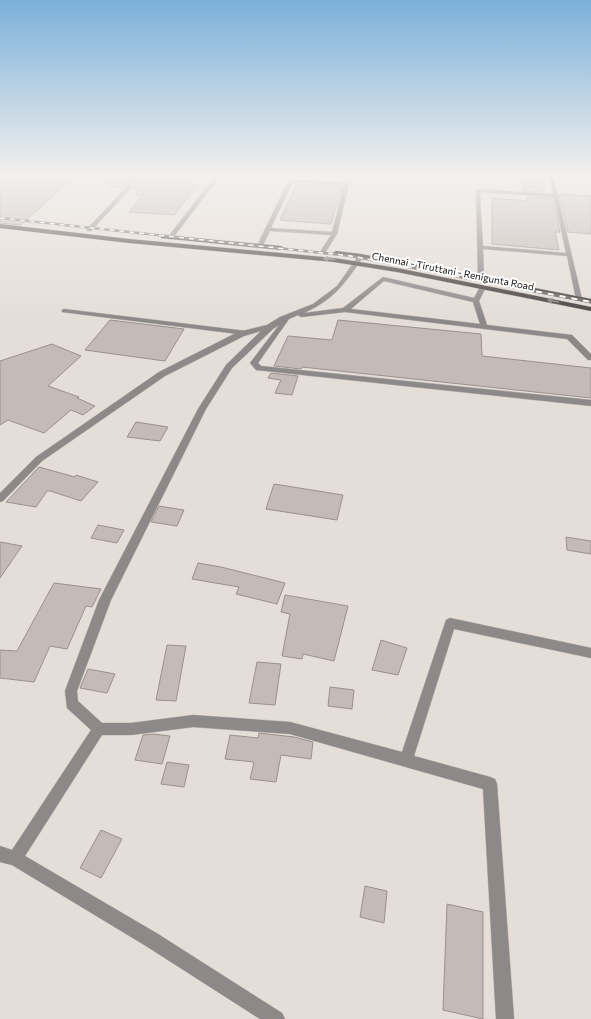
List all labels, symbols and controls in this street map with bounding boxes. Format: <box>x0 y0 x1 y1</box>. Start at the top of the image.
street label: Chennai - Tiruttani - Renigunta Road <box>371 249 535 293</box>
one-way arrow <box>323 256 335 263</box>
one-way arrow <box>547 298 559 304</box>

